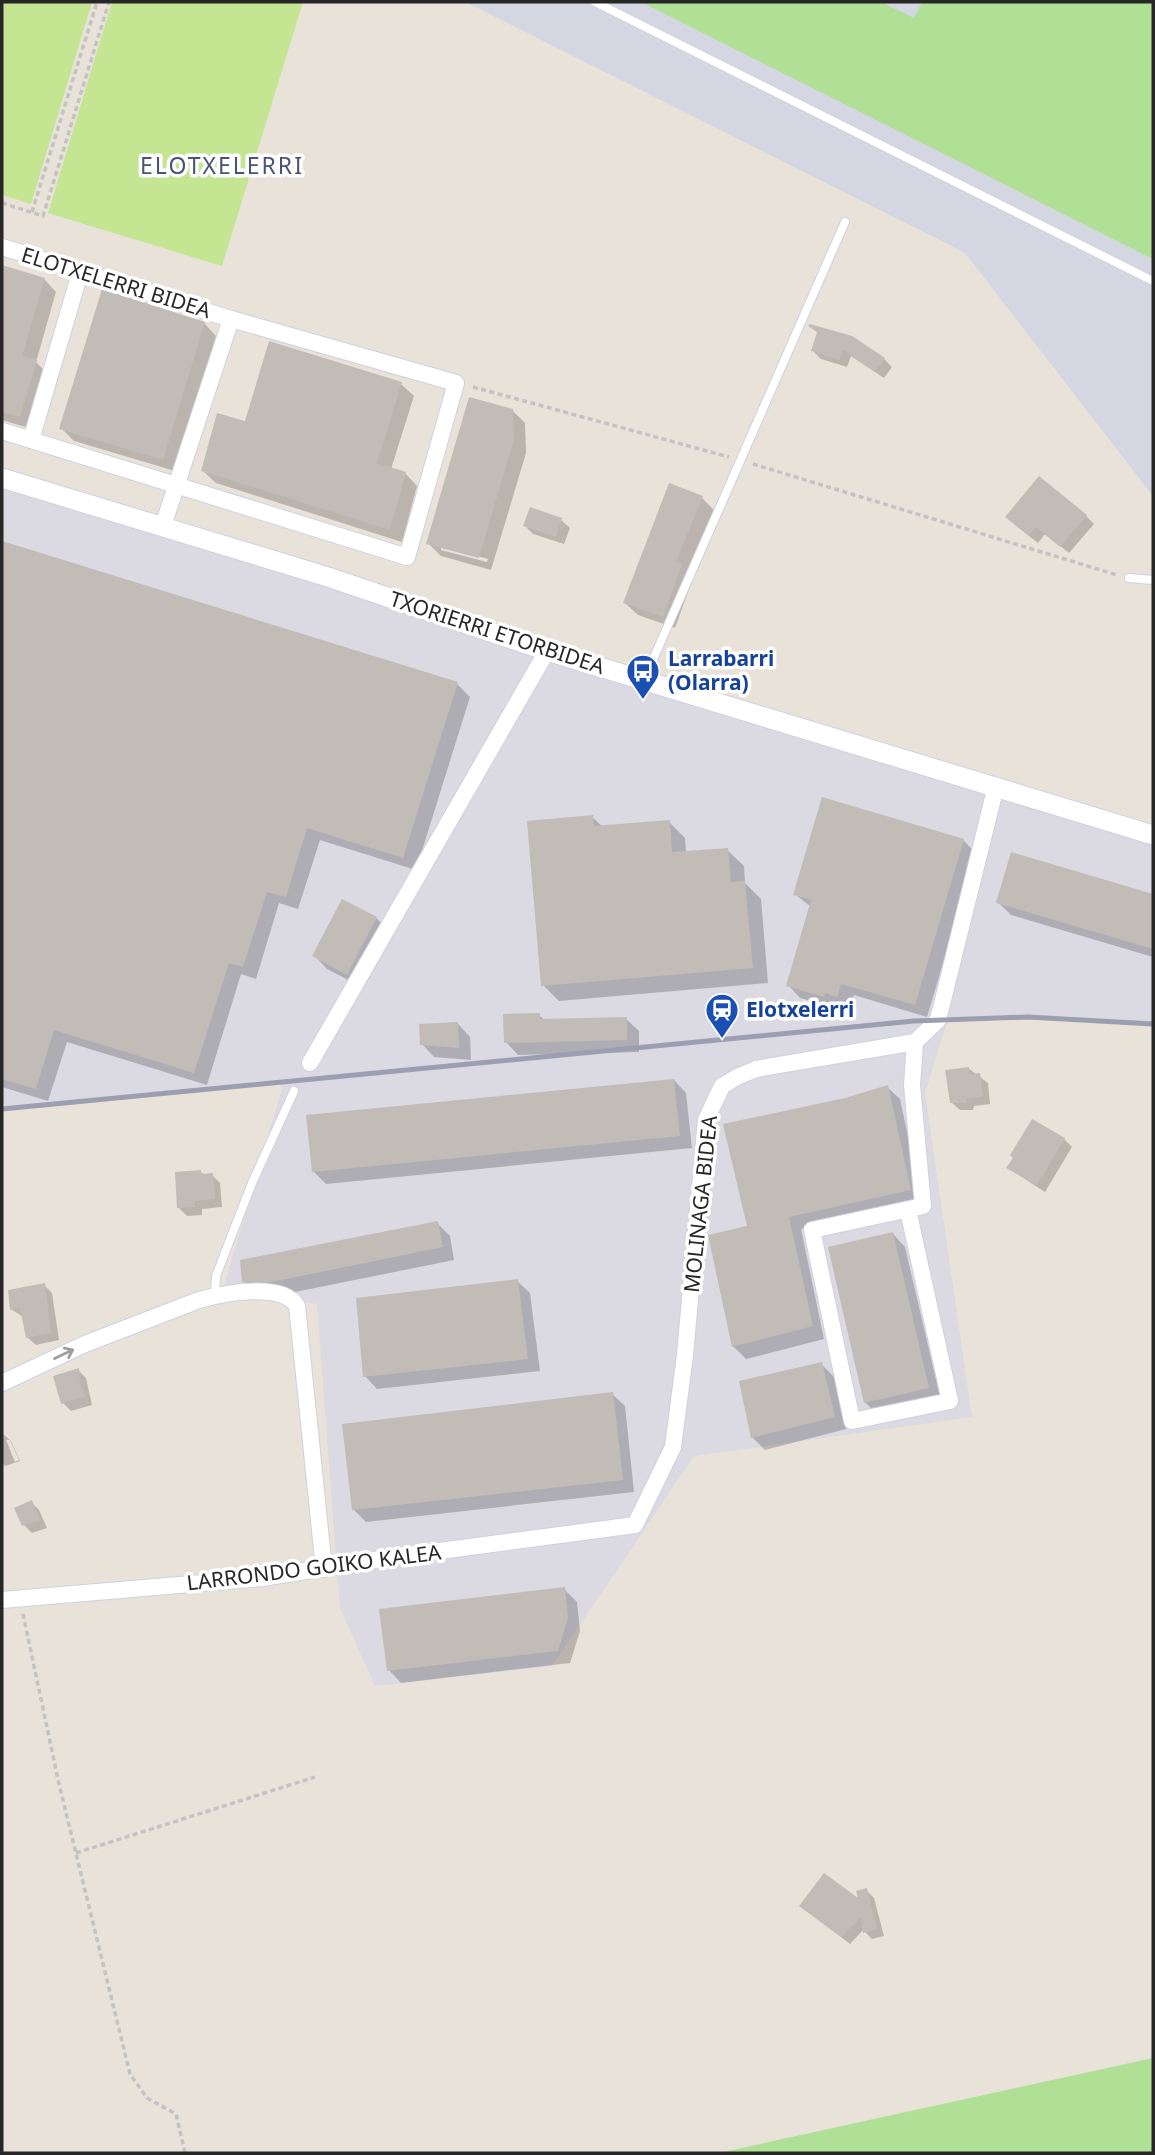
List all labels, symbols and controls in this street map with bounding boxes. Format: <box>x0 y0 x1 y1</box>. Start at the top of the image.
district label: ELOTXELERRI <box>140 149 304 181</box>
street label: ELOTXELERRI BIDEA <box>18 240 215 324</box>
street label: TXORIERRI ETORBIDEA <box>386 584 609 680</box>
place label: Larrabarri (Olarra) <box>668 644 774 696</box>
bus stop icon: Larrabarri (Olarra) <box>624 652 662 701</box>
station icon: Elotxelerri <box>703 991 741 1040</box>
place label: Elotxelerri <box>746 995 854 1023</box>
street label: MOLINAGA BIDEA <box>677 1113 723 1294</box>
one-way arrow <box>53 1347 74 1360</box>
street label: LARRONDO GOIKO KALEA <box>185 1537 443 1596</box>

